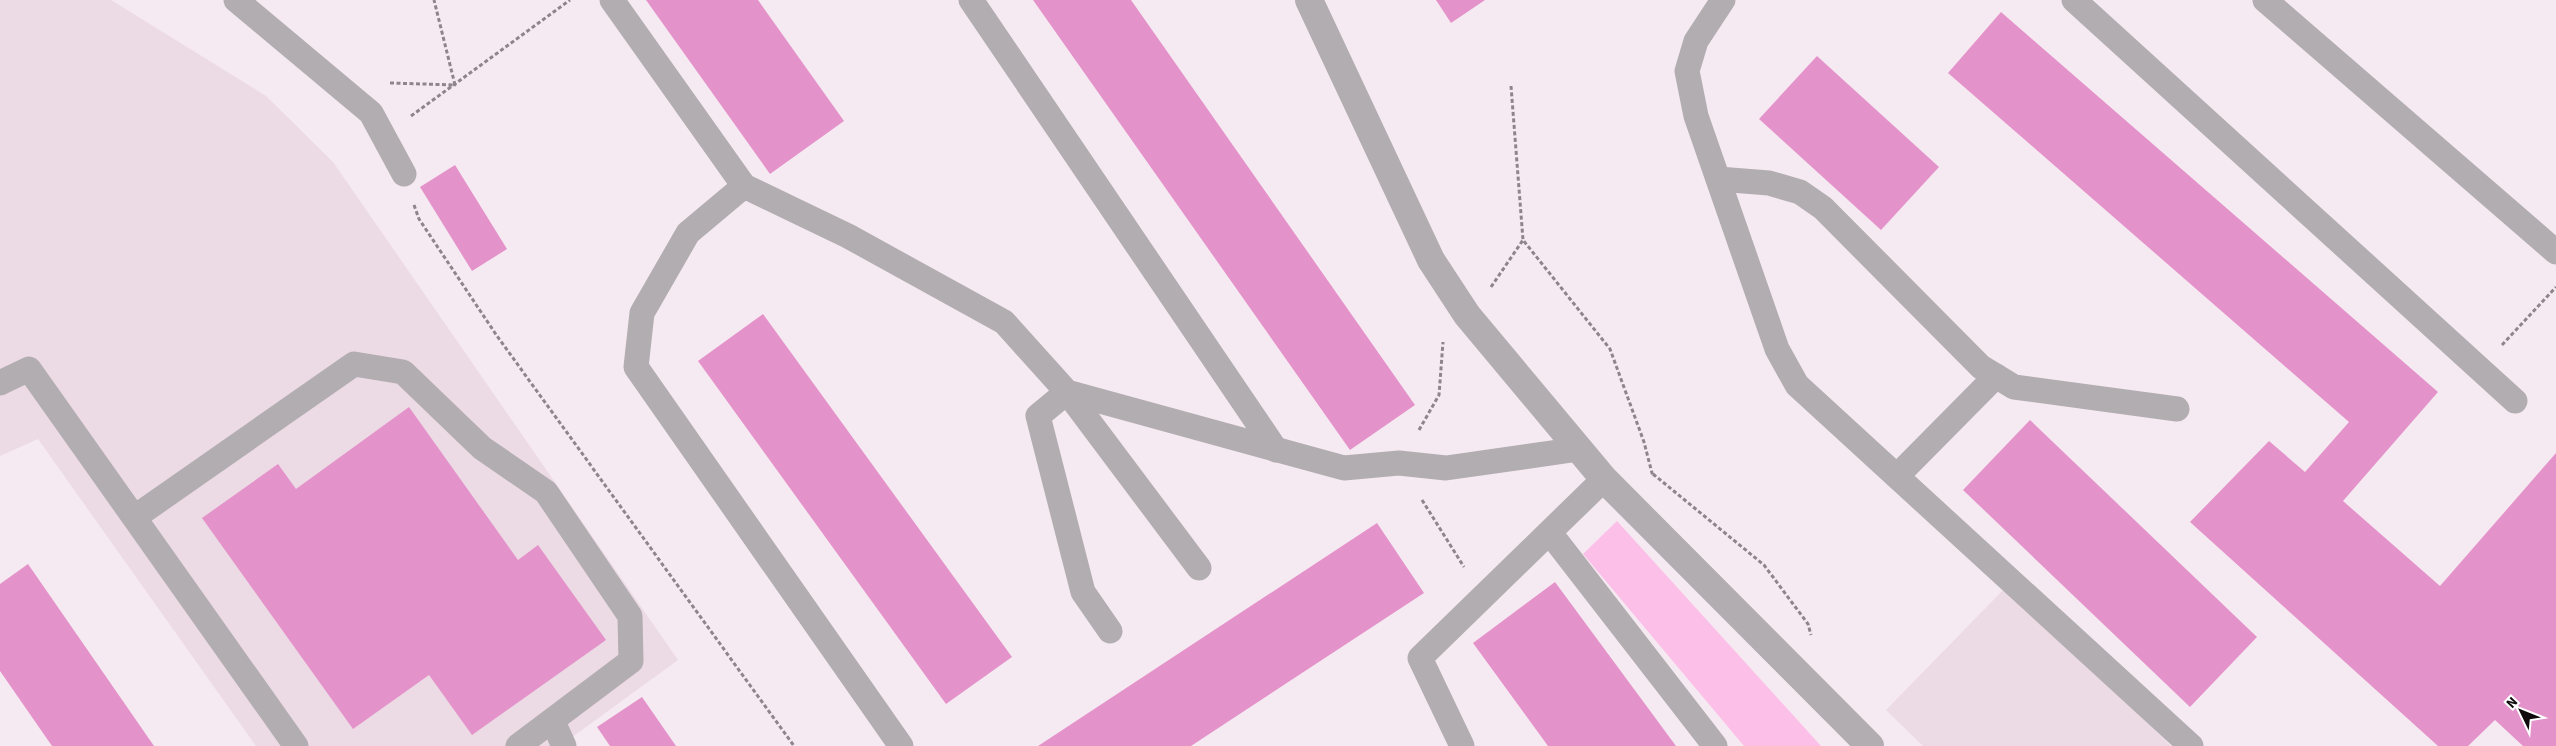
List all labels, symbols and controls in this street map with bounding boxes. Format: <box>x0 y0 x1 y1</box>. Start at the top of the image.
north arrow <box>2496 686 2546 736</box>
text: N <box>2502 693 2523 713</box>

